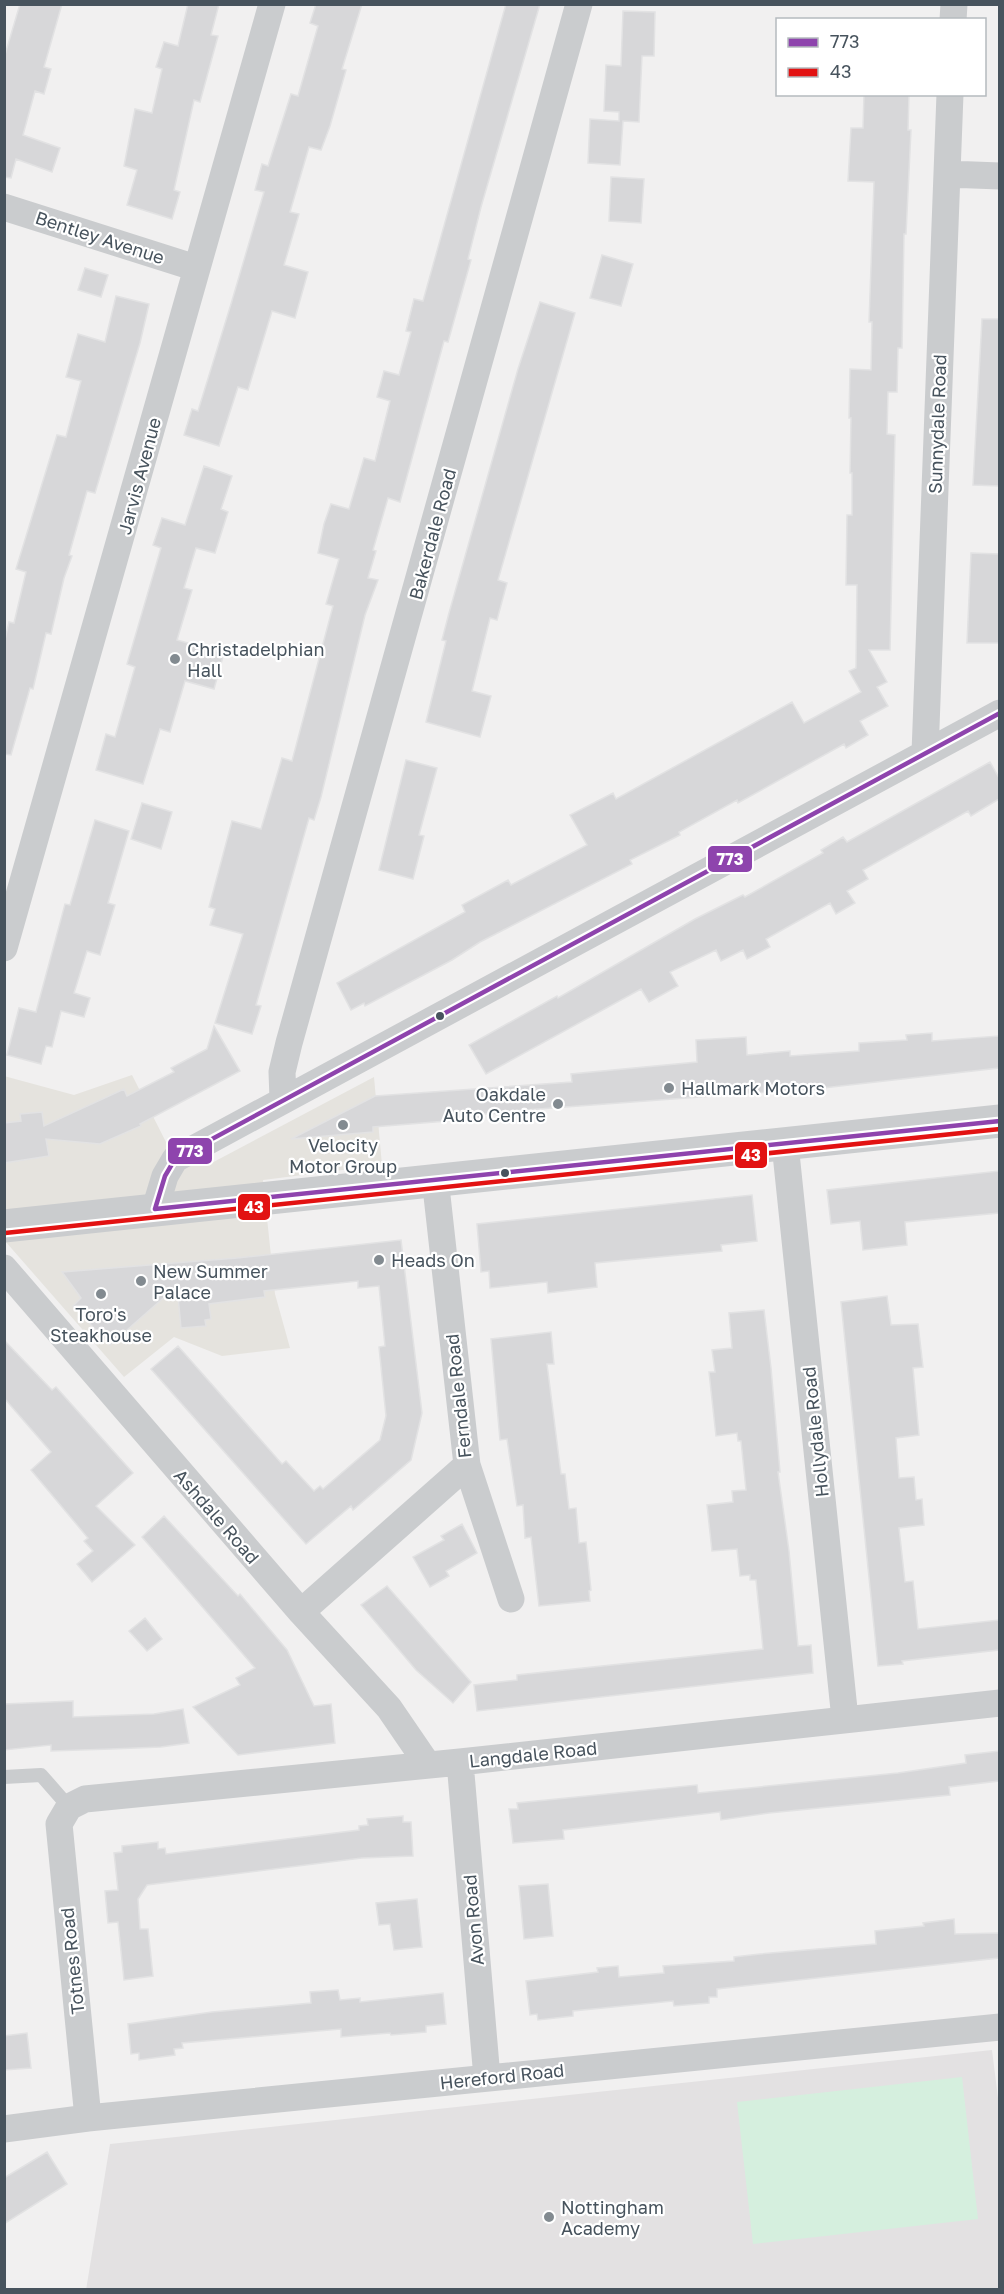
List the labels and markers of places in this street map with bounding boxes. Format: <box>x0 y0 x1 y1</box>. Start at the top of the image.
place label: Christadelphian Hall <box>187 638 325 681</box>
marker: Christadelphian Hall <box>168 652 182 666</box>
unlabelled marker <box>434 1010 446 1022</box>
place label: Hallmark Motors <box>681 1077 825 1099</box>
marker: Hallmark Motors <box>662 1081 676 1095</box>
place label: Oakdale Auto Centre <box>443 1083 546 1126</box>
marker: Oakdale Auto Centre <box>551 1097 565 1111</box>
marker: Velocity Motor Group <box>336 1118 350 1132</box>
place label: Velocity Motor Group <box>289 1134 397 1177</box>
unlabelled marker <box>499 1167 511 1179</box>
place label: Heads On <box>391 1249 475 1271</box>
marker: Heads On <box>372 1253 386 1267</box>
place label: New Summer Palace <box>153 1260 268 1303</box>
marker: New Summer Palace <box>134 1274 148 1288</box>
marker: Toro's Steakhouse <box>94 1287 108 1301</box>
place label: Toro's Steakhouse <box>50 1303 152 1346</box>
place label: Nottingham Academy <box>561 2196 664 2239</box>
marker: Nottingham Academy <box>542 2210 556 2224</box>

